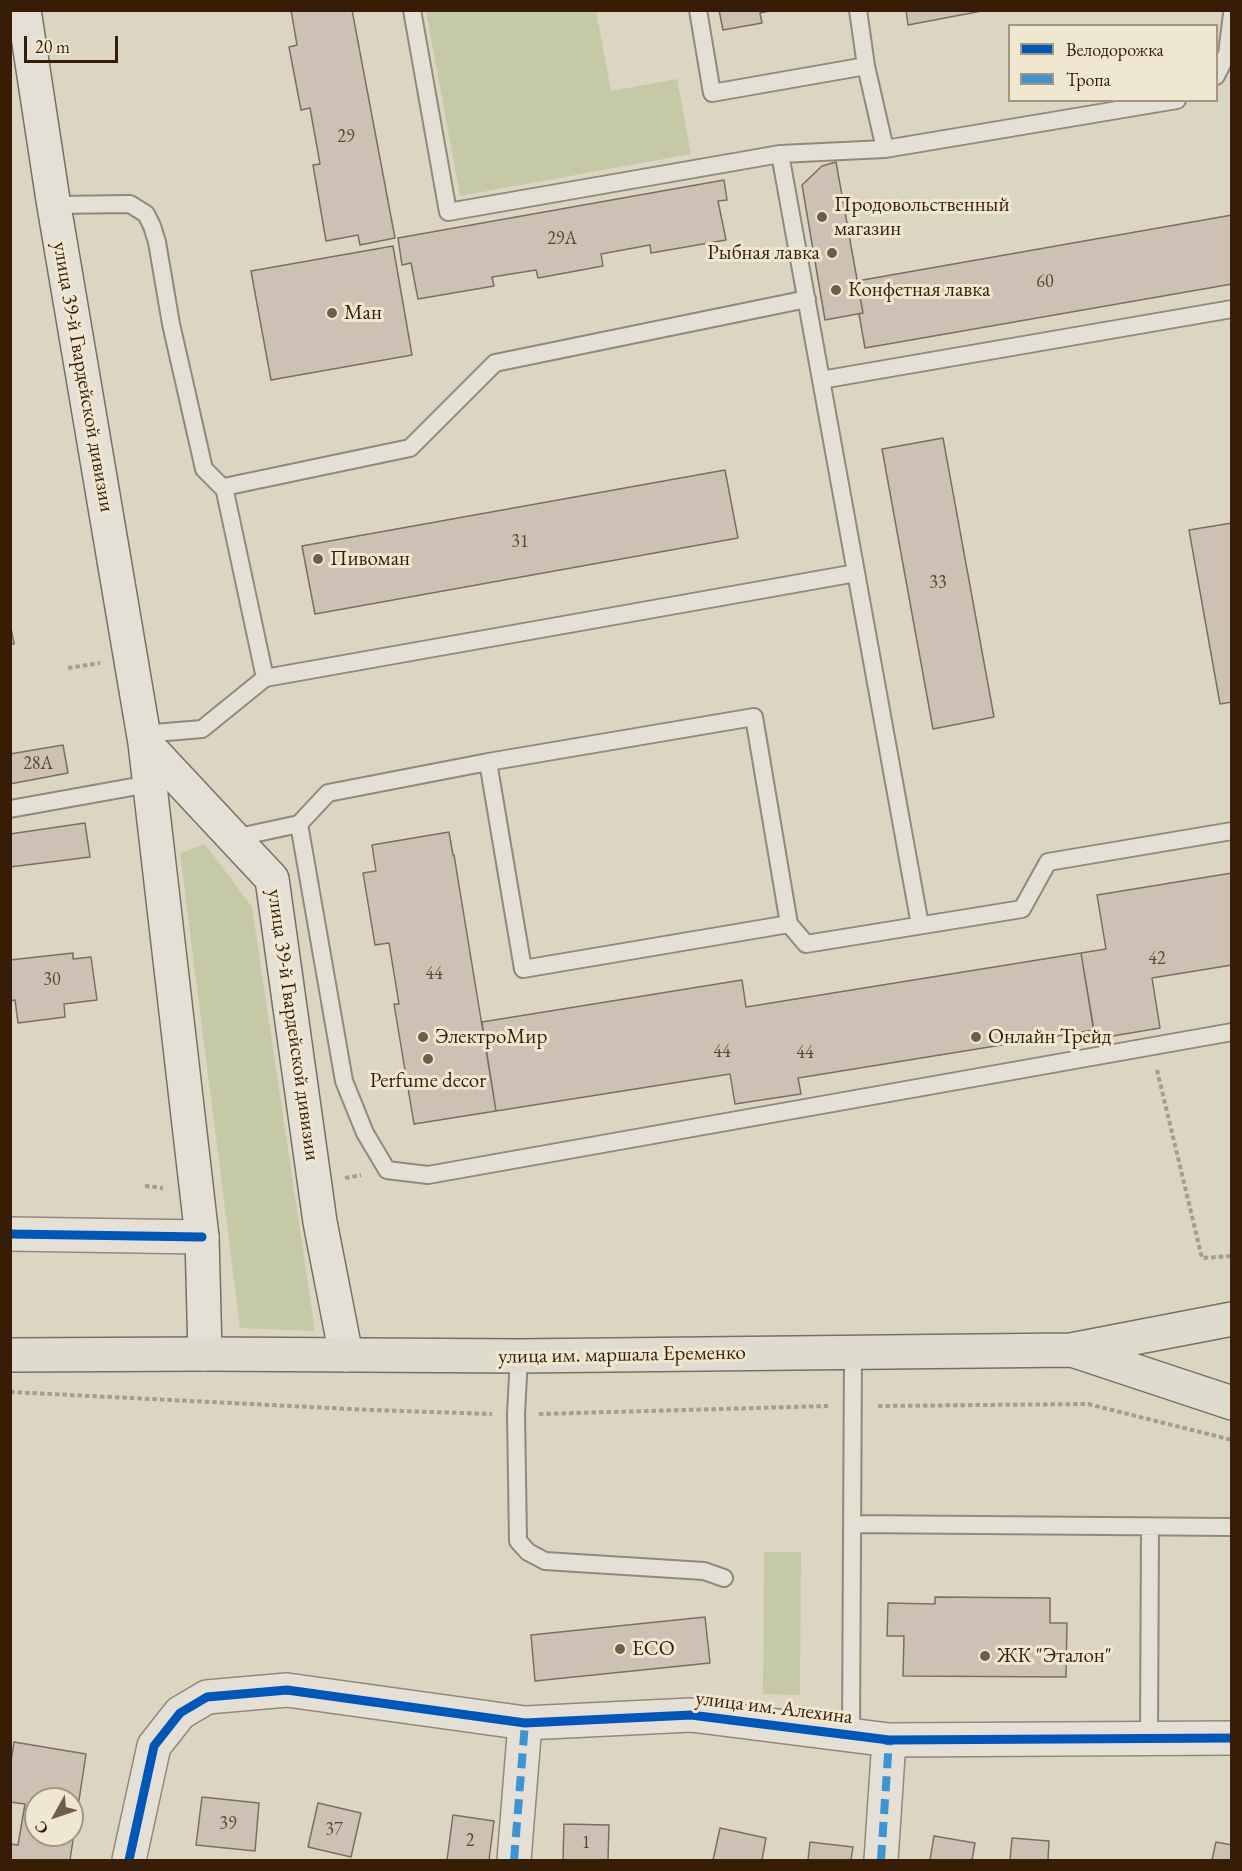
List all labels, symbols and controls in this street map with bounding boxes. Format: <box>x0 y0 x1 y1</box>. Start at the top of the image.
scale bar <box>27 24 122 62</box>
legend <box>1008 24 1218 102</box>
text: 20 m <box>35 35 70 58</box>
text: Велодорожка <box>1066 38 1164 61</box>
text: Тропа <box>1066 68 1111 91</box>
house number: 29 <box>337 126 355 148</box>
place label: Продовольственный магазин <box>834 192 1010 242</box>
marker: Продовольственный магазин <box>815 210 829 224</box>
house number: 29А <box>547 228 577 250</box>
street label: улица 39-й Гвардейской дивизии <box>47 240 119 514</box>
place label: Рыбная лавка <box>707 240 820 266</box>
marker: Рыбная лавка <box>825 246 839 260</box>
house number: 60 <box>1036 271 1054 293</box>
place label: Конфетная лавка <box>848 277 990 303</box>
marker: Конфетная лавка <box>829 283 843 297</box>
place label: Ман <box>344 300 382 326</box>
marker: Ман <box>325 306 339 320</box>
house number: 31 <box>511 531 529 553</box>
place label: Пивоман <box>330 546 410 572</box>
marker: Пивоман <box>311 552 325 566</box>
house number: 33 <box>929 572 947 594</box>
house number: 28А <box>23 753 53 775</box>
street label: улица 39-й Гвардейской дивизии <box>261 888 325 1162</box>
house number: 42 <box>1148 948 1166 970</box>
house number: 44 <box>425 963 443 985</box>
house number: 30 <box>43 969 61 991</box>
place label: ЭлектроМир <box>435 1024 547 1050</box>
place label: Онлайн Трейд <box>988 1024 1111 1050</box>
marker: ЭлектроМир <box>416 1030 430 1044</box>
marker: Онлайн Трейд <box>969 1030 983 1044</box>
house number: 44 <box>713 1041 731 1063</box>
house number: 44 <box>796 1042 814 1064</box>
marker: Perfume decor <box>421 1052 435 1066</box>
place label: Perfume decor <box>370 1068 486 1094</box>
street label: улица им. маршала Еременко <box>498 1340 746 1370</box>
place label: ECO <box>632 1636 675 1662</box>
marker: ECO <box>613 1642 627 1656</box>
place label: ЖК "Эталон" <box>997 1643 1112 1669</box>
marker: ЖК "Эталон" <box>978 1649 992 1663</box>
street label: улица им. Алехина <box>694 1686 854 1730</box>
north arrow <box>24 1787 84 1847</box>
house number: 39 <box>219 1813 237 1835</box>
text: С <box>30 1817 53 1839</box>
house number: 37 <box>325 1819 343 1841</box>
house number: 2 <box>466 1830 474 1852</box>
house number: 1 <box>582 1832 590 1854</box>

